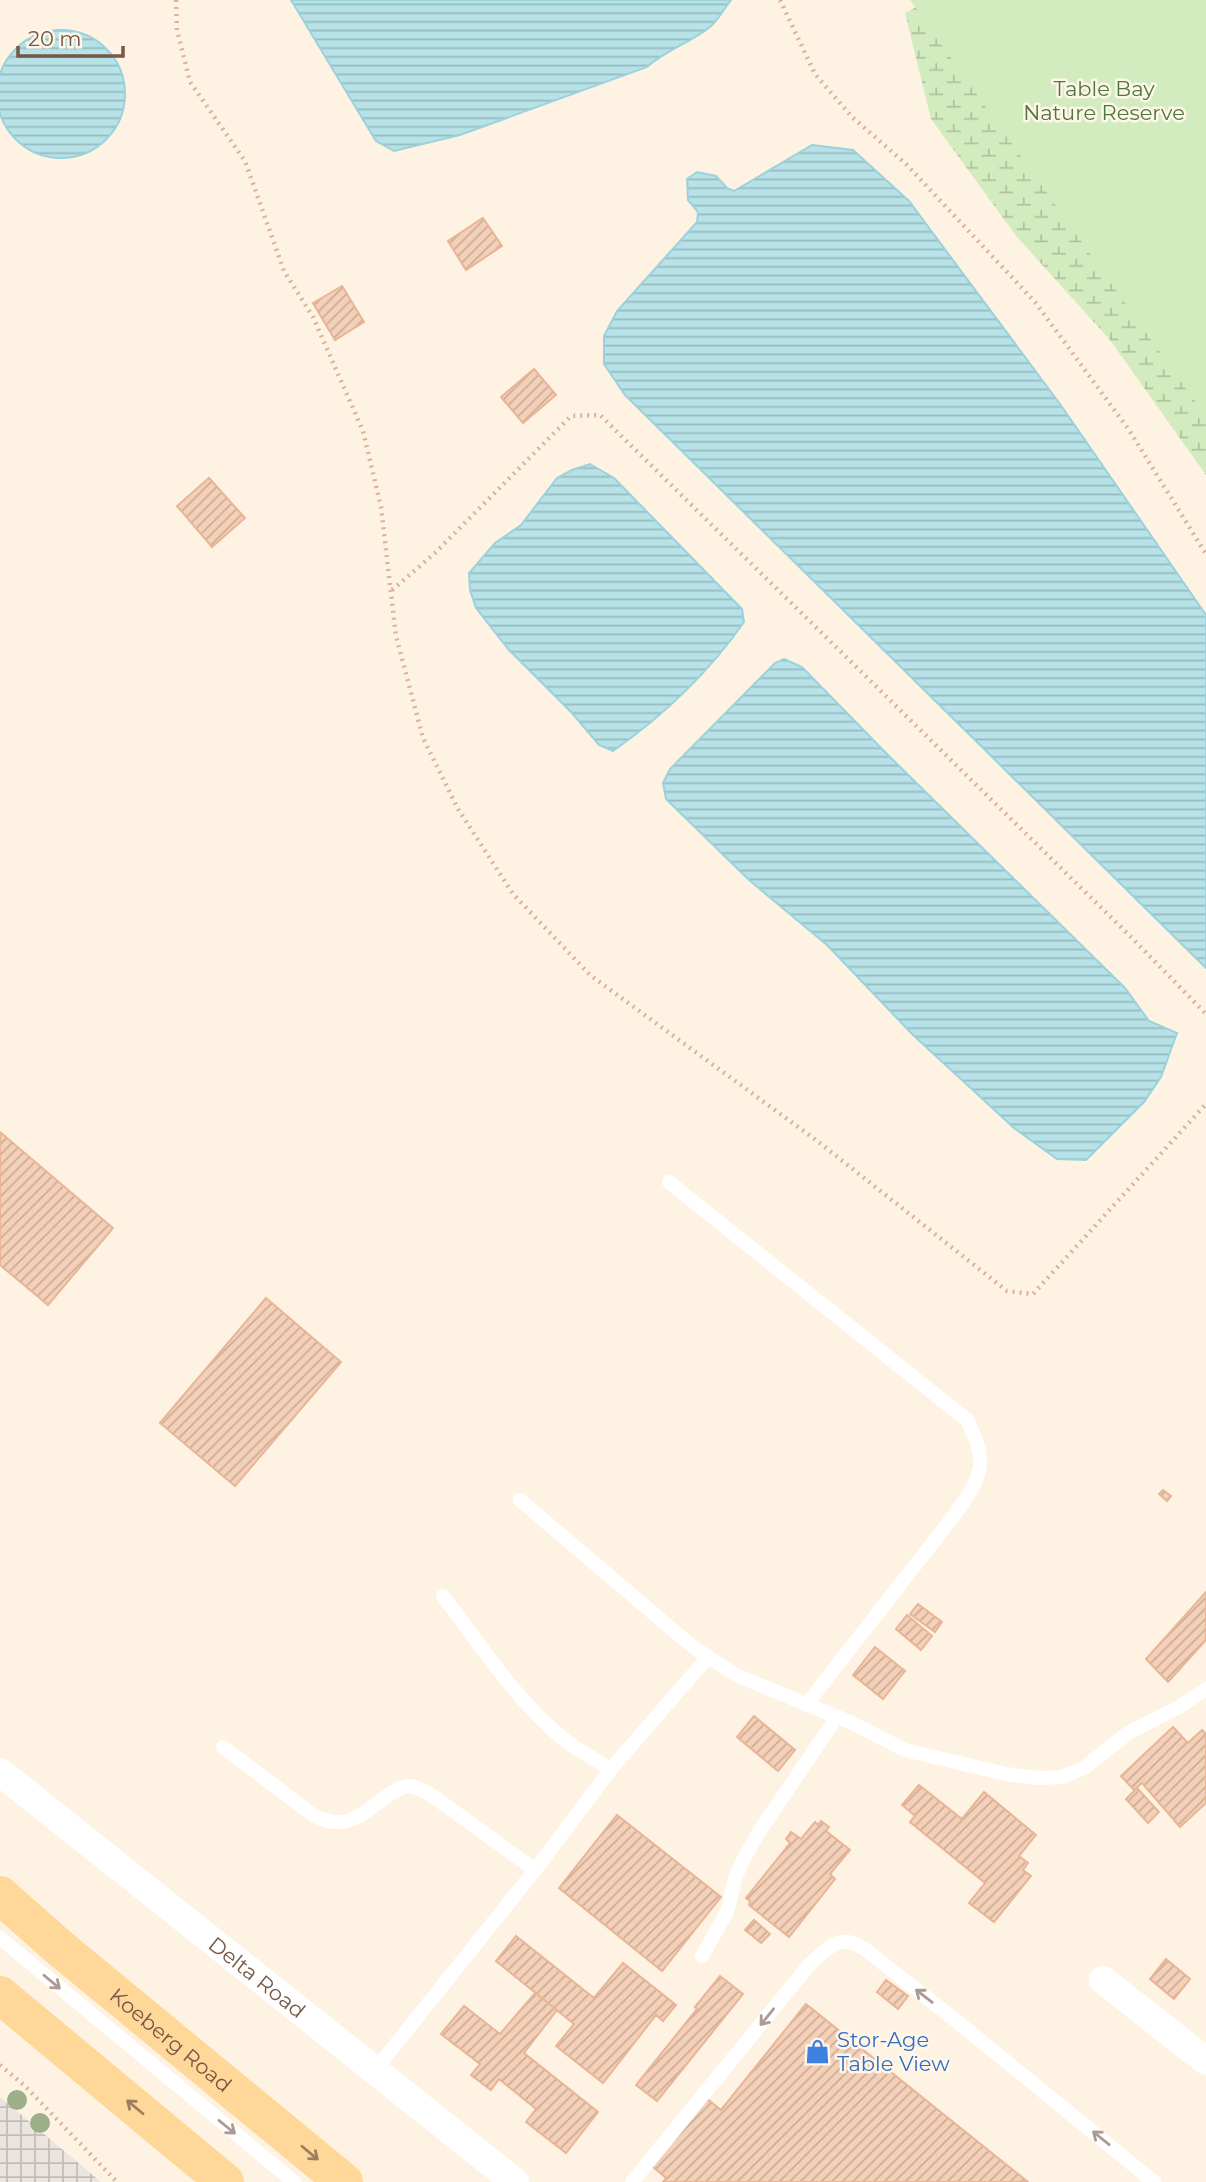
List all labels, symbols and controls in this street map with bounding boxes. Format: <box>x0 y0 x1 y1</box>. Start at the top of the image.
scale bar <box>18 14 122 58</box>
text: 20 m <box>28 26 82 51</box>
park label: Table Bay Nature Reserve <box>1023 76 1185 125</box>
street label: Delta Road <box>204 1931 311 2023</box>
one-way arrow <box>43 1974 61 1990</box>
street label: Koeberg Road <box>105 1982 237 2097</box>
one-way arrow <box>916 1988 934 2003</box>
one-way arrow <box>759 2008 774 2026</box>
place label: Stor-Age Table View <box>837 2027 950 2076</box>
shop icon: Stor-Age Table View <box>803 2037 831 2065</box>
one-way arrow <box>126 2099 144 2115</box>
one-way arrow <box>218 2120 236 2135</box>
one-way arrow <box>1093 2131 1111 2146</box>
one-way arrow <box>301 2145 319 2161</box>

